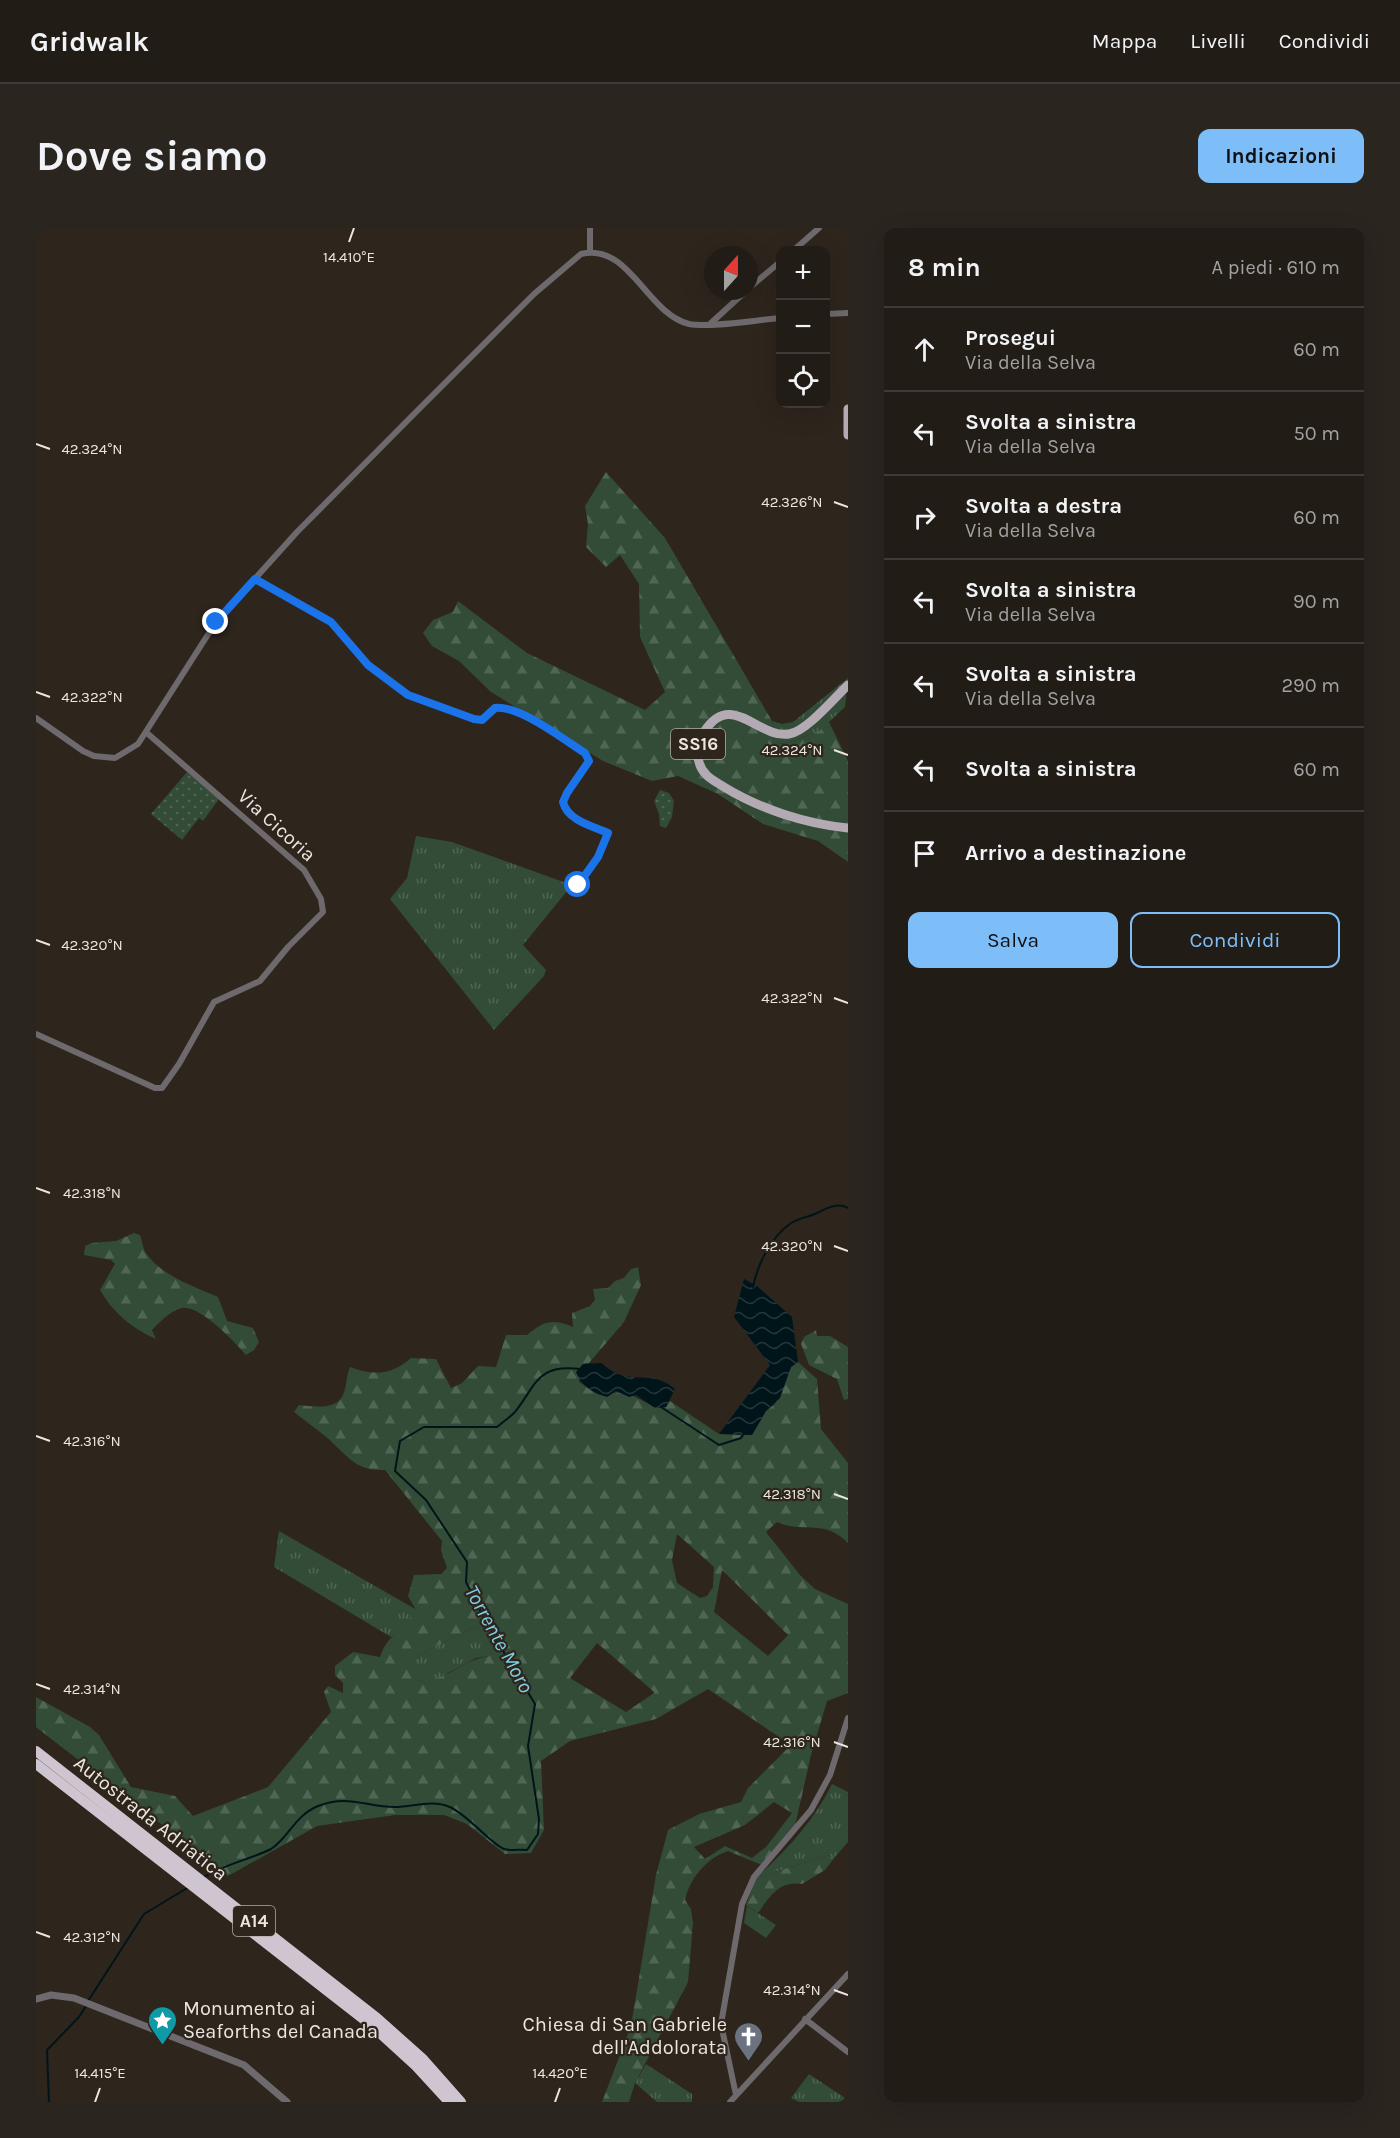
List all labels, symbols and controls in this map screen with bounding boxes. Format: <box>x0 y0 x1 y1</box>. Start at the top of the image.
text: Gridwalk <box>30 25 149 58</box>
text: Mappa <box>1092 29 1157 53</box>
text: Livelli <box>1190 29 1246 53</box>
text: Condividi <box>1279 29 1370 53</box>
button: Indicazioni <box>1198 129 1364 183</box>
text: Dove siamo <box>36 131 267 181</box>
north arrow <box>704 246 758 300</box>
map controls <box>776 246 830 408</box>
button: + <box>776 246 830 300</box>
text: 14.410°E <box>323 248 375 266</box>
text: 8 min <box>908 252 981 283</box>
text: A piedi · 610 m <box>1212 256 1340 279</box>
button: − <box>776 300 830 354</box>
text: Prosegui <box>965 325 1056 351</box>
icon: ahead <box>908 333 941 366</box>
text: 60 m <box>1293 338 1340 361</box>
text: Via della Selva <box>965 351 1096 374</box>
button: locate <box>776 354 830 408</box>
text: Svolta a sinistra <box>965 409 1137 435</box>
icon: left <box>908 417 941 450</box>
text: 50 m <box>1293 422 1340 445</box>
text: Via della Selva <box>965 435 1096 458</box>
text: 42.324°N <box>61 440 123 458</box>
text: 42.326°N <box>761 493 823 511</box>
text: Svolta a destra <box>965 493 1122 519</box>
icon: right <box>908 501 941 534</box>
text: 60 m <box>1293 506 1340 529</box>
text: Via della Selva <box>965 519 1096 542</box>
text: Svolta a sinistra <box>965 577 1137 603</box>
icon: left <box>908 585 941 618</box>
text: 90 m <box>1293 590 1340 613</box>
text: Via della Selva <box>965 603 1096 626</box>
route end <box>202 608 228 634</box>
text: Svolta a sinistra <box>965 661 1137 687</box>
icon: left <box>908 669 941 702</box>
text: 290 m <box>1281 674 1340 697</box>
text: Via della Selva <box>965 687 1096 710</box>
text: 42.322°N <box>61 688 123 706</box>
road number: SS16 <box>671 729 725 759</box>
text: 42.324°N <box>761 741 823 759</box>
icon: left <box>908 753 941 786</box>
text: Svolta a sinistra <box>965 756 1137 782</box>
text: 60 m <box>1293 758 1340 781</box>
street label: Via Cicoria <box>233 784 320 866</box>
icon: arrive <box>908 837 941 870</box>
text: Arrivo a destinazione <box>965 840 1186 866</box>
route start <box>564 871 590 897</box>
button: Salva <box>908 912 1118 968</box>
button: Condividi <box>1130 912 1340 968</box>
text: 42.320°N <box>61 936 123 954</box>
text: 42.322°N <box>761 989 823 1007</box>
text: 42.318°N <box>63 1184 121 1202</box>
text: 42.320°N <box>761 1237 823 1255</box>
text: 42.316°N <box>63 1432 121 1450</box>
text: 42.318°N <box>763 1485 821 1503</box>
water label: Torrente Moro <box>460 1581 539 1697</box>
text: 42.314°N <box>63 1680 121 1698</box>
text: 42.316°N <box>763 1733 821 1751</box>
street label: Autostrada Adriatica <box>69 1751 232 1885</box>
road number: A14 <box>233 1906 275 1936</box>
text: 42.312°N <box>63 1928 121 1946</box>
text: 42.314°N <box>763 1981 821 1999</box>
place label: Monumento ai Seaforths del Canada <box>183 1997 378 2043</box>
place icon: Monumento ai Seaforths del Canada <box>146 2004 178 2046</box>
place label: Chiesa di San Gabriele dell'Addolorata <box>523 2013 727 2059</box>
church icon: Chiesa di San Gabriele dell'Addolorata <box>732 2020 764 2062</box>
text: 14.415°E <box>74 2064 126 2082</box>
text: 14.420°E <box>532 2064 588 2082</box>

